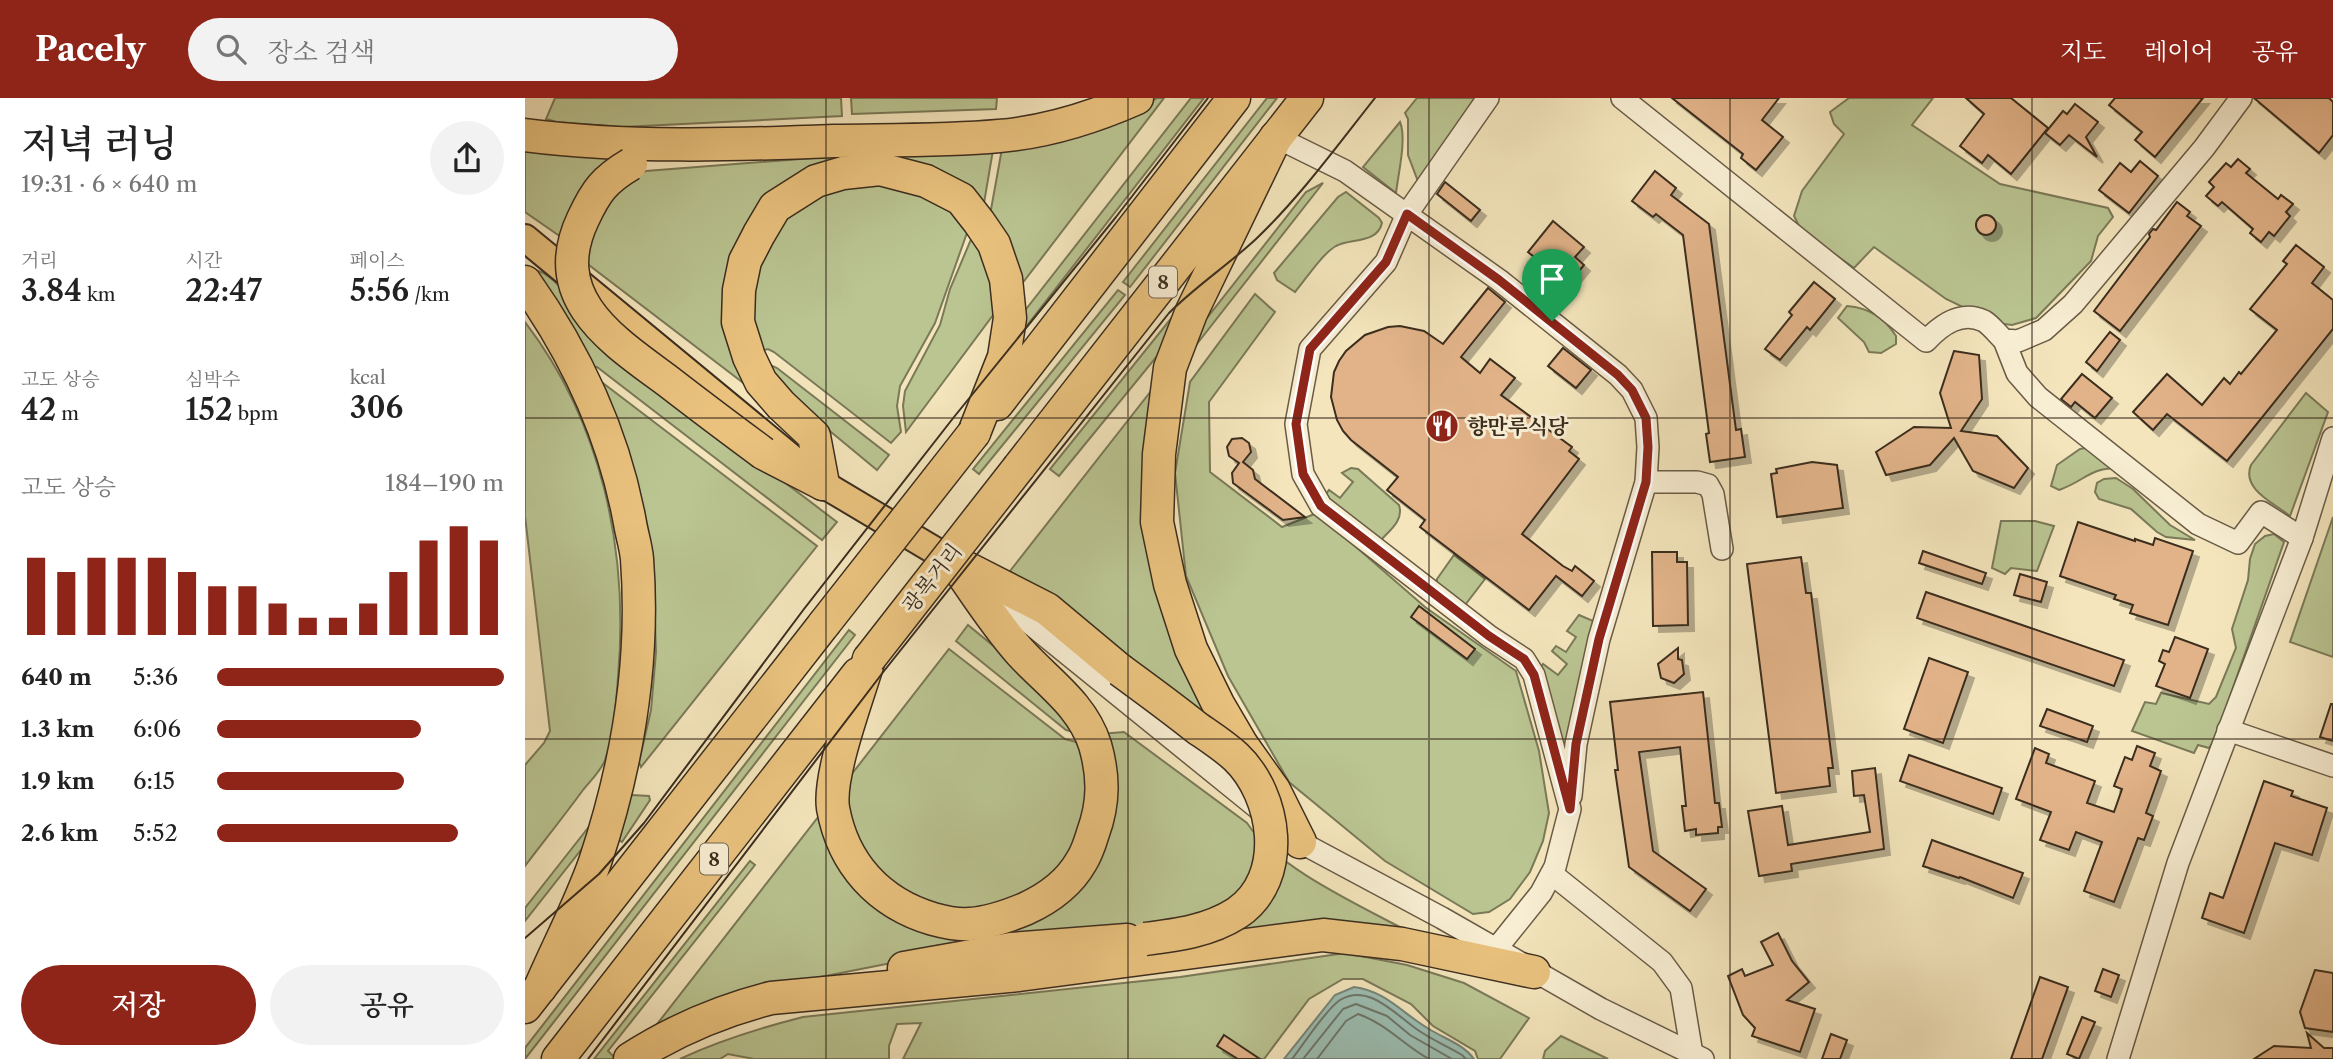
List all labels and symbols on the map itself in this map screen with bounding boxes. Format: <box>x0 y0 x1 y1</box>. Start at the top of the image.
pin <box>1522 249 1582 321</box>
road number: 8 <box>1149 266 1177 298</box>
restaurant icon: 향만루식당 <box>1423 407 1461 445</box>
place label: 향만루식당 <box>1467 414 1569 439</box>
street label: 광복거리 <box>897 538 967 618</box>
road number: 8 <box>700 844 728 874</box>

